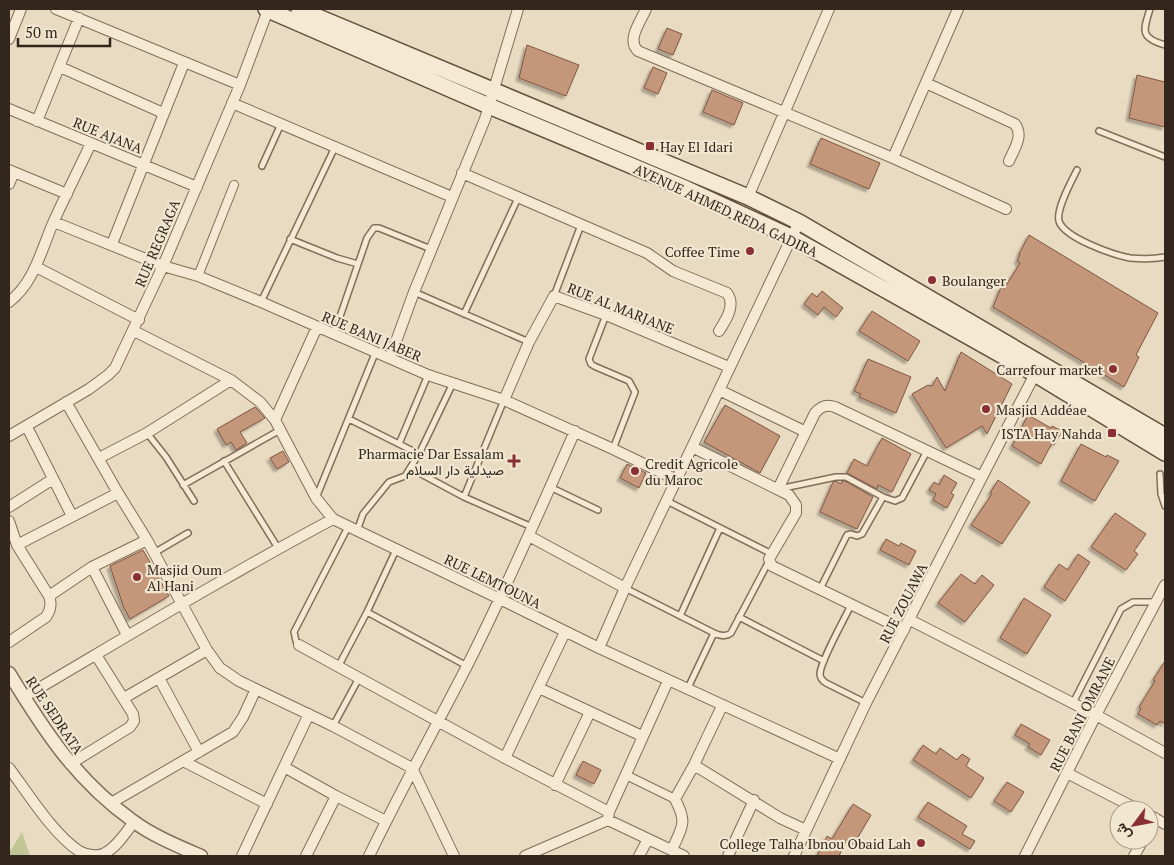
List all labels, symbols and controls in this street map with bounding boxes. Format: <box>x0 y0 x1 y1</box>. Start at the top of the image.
scale bar <box>18 15 110 47</box>
text: 50 m <box>25 22 58 42</box>
street label: RUE AJANA <box>70 112 146 158</box>
place label: Hay El Idari <box>660 137 733 156</box>
marker: Hay El Idari <box>644 140 656 152</box>
street label: AVENUE AHMED REDA GADIRA <box>631 159 822 261</box>
street label: RUE REGRAGA <box>130 196 184 290</box>
place label: Coffee Time <box>665 242 740 261</box>
marker: Coffee Time <box>744 245 756 257</box>
place label: Boulanger <box>942 271 1006 290</box>
marker: Boulanger <box>926 274 938 286</box>
street label: RUE AL MARJANE <box>565 278 677 338</box>
street label: RUE BANI JABER <box>319 306 425 366</box>
place label: Carrefour market <box>996 360 1104 379</box>
marker: Carrefour market <box>1107 363 1119 375</box>
place label: Masjid Addéae <box>996 400 1087 419</box>
marker: Masjid Addéae <box>980 403 992 415</box>
place label: ISTA Hay Nahda <box>1001 424 1102 443</box>
marker: ISTA Hay Nahda <box>1106 427 1118 439</box>
place label: Pharmacie Dar Essalam صيدلية دار السلام <box>358 444 504 479</box>
place label: Credit Agricole du Maroc <box>645 454 738 489</box>
marker: Pharmacie Dar Essalam صيدلية دار السلام <box>508 455 520 467</box>
marker: Credit Agricole du Maroc <box>629 465 641 477</box>
street label: RUE LEMTOUNA <box>441 549 545 613</box>
street label: RUE ZOUAWA <box>875 559 932 646</box>
place label: Masjid Oum Al Hani <box>147 560 222 595</box>
marker: Masjid Oum Al Hani <box>131 571 143 583</box>
street label: RUE BANI OMRANE <box>1045 654 1119 774</box>
street label: RUE SEDRATA <box>22 672 88 758</box>
north arrow <box>1109 800 1159 850</box>
text: ش <box>1110 820 1135 844</box>
place label: College Talha Ibnou Obaid Lah <box>720 834 911 853</box>
marker: College Talha Ibnou Obaid Lah <box>915 837 927 849</box>

